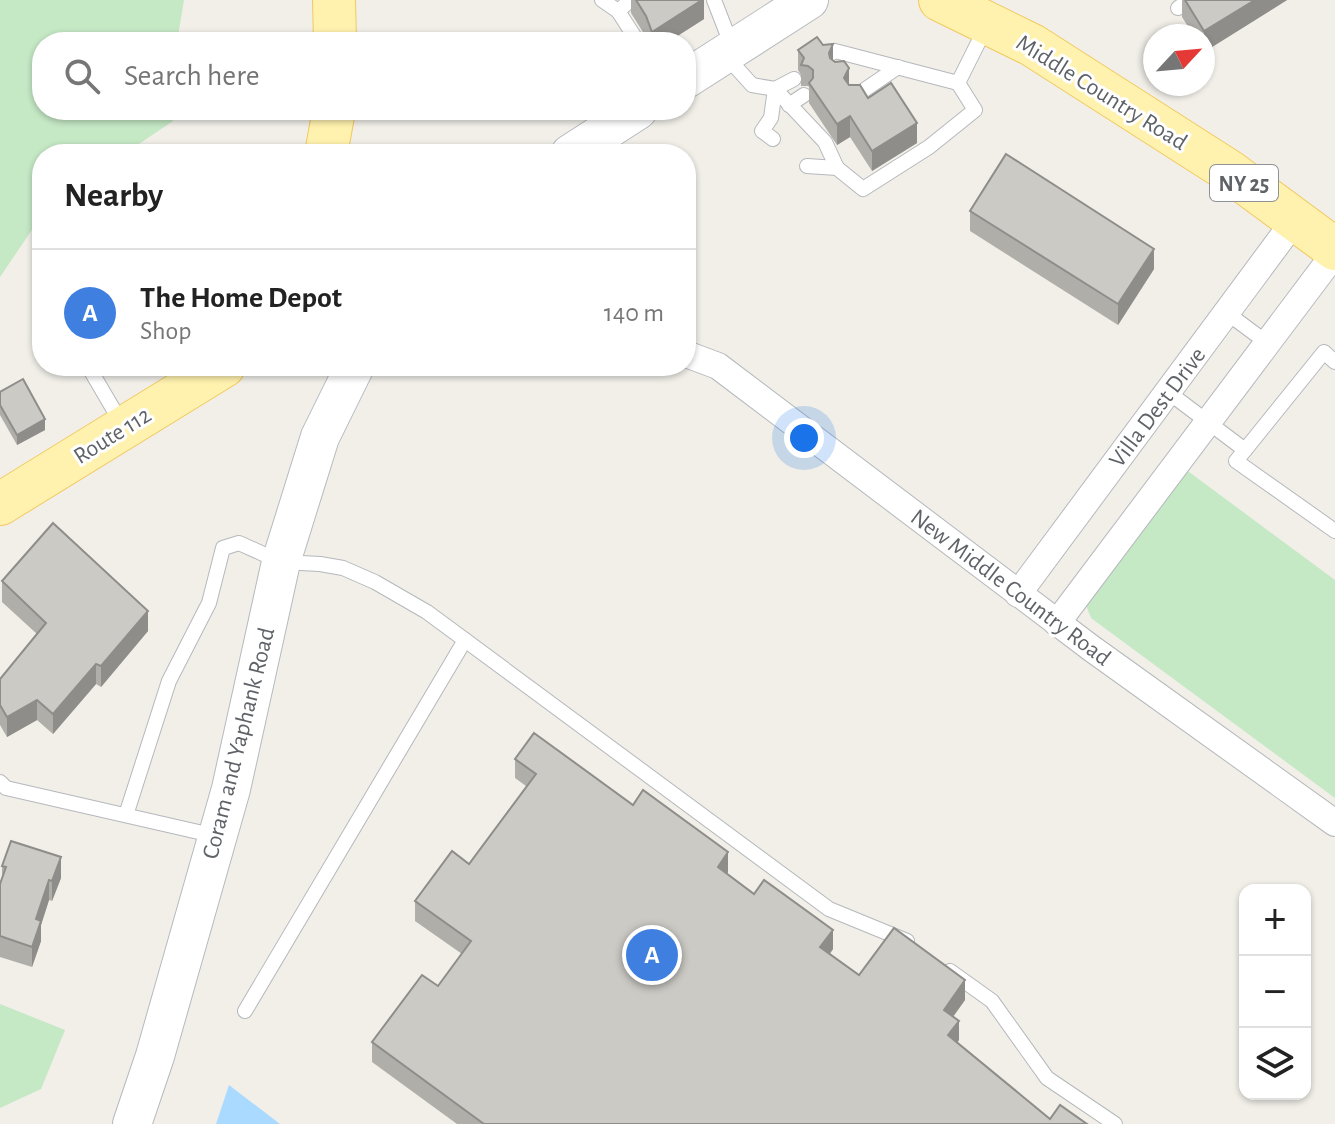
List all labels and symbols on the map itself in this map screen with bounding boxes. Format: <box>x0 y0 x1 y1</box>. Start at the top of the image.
north arrow <box>1143 24 1215 96</box>
street label: Middle Country Road <box>1012 31 1191 155</box>
road number: NY 25 <box>1210 165 1278 201</box>
street label: Villa Dest Drive <box>1105 343 1210 472</box>
street label: Route 112 <box>70 403 156 469</box>
your location <box>784 418 824 458</box>
street label: New Middle Country Road <box>906 505 1115 671</box>
street label: Coram and Yaphank Road <box>199 625 279 861</box>
pin: A <box>626 925 678 985</box>

